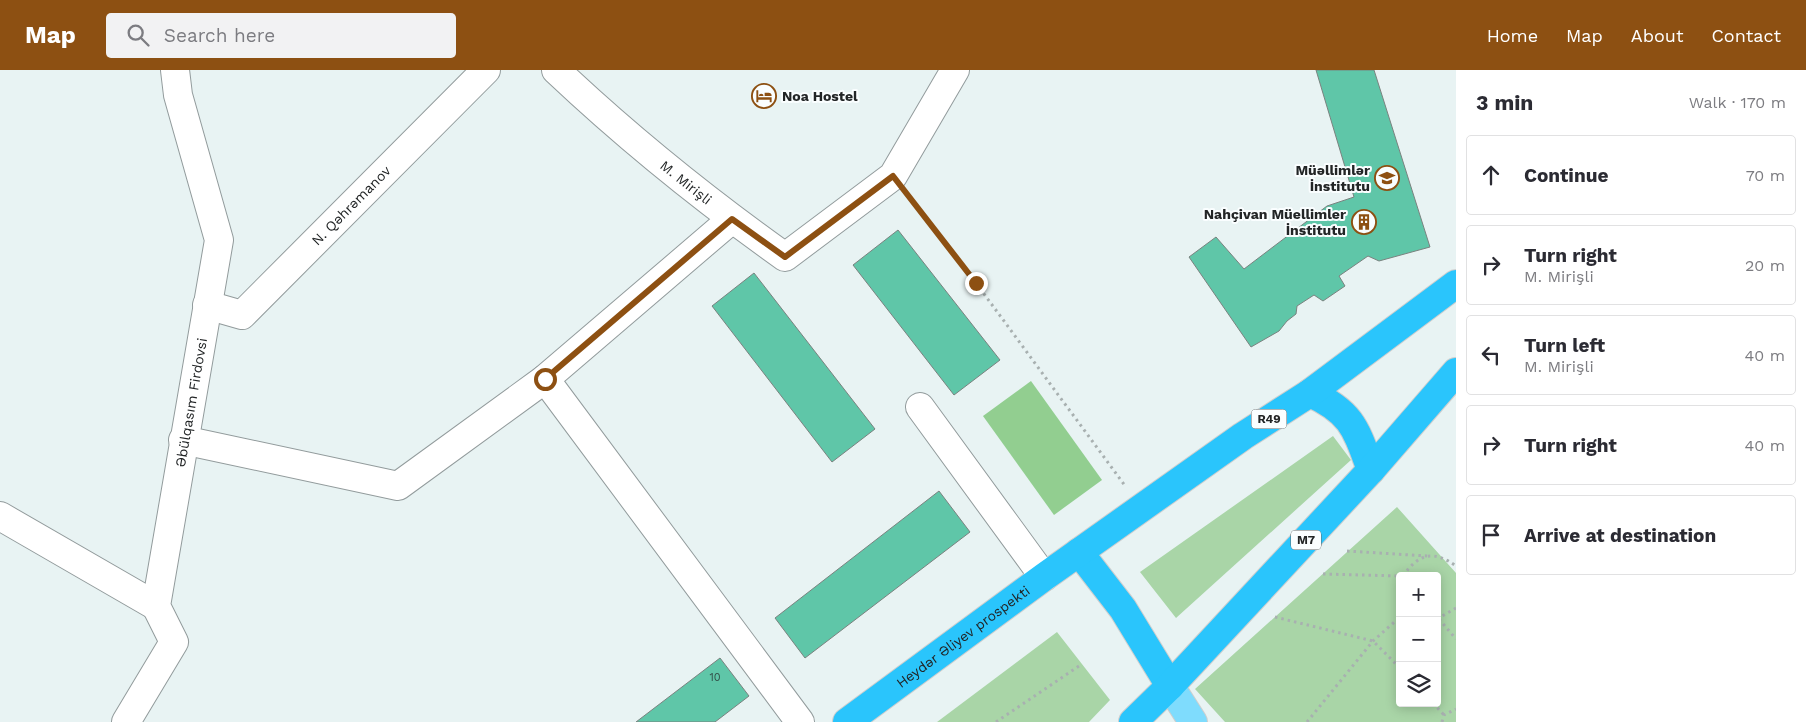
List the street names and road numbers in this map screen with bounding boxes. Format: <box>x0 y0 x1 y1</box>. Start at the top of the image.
street label: M. Mirişli <box>657 157 715 208</box>
street label: N. Qəhrəmanov <box>308 162 394 248</box>
street label: Əbülqasım Firdovsi <box>172 337 210 468</box>
road number: R49 <box>1252 409 1286 428</box>
road number: M7 <box>1291 530 1321 550</box>
street label: Heydər Əliyev prospekti <box>893 582 1033 691</box>

